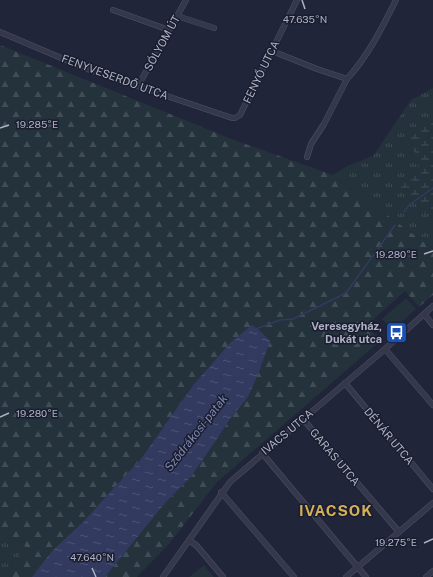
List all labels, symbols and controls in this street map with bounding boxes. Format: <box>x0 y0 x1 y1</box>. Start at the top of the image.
street label: SÓLYOM ÚT <box>141 12 182 73</box>
text: 47.635°N <box>283 13 327 25</box>
street label: FENYŐ UTCA <box>240 38 281 105</box>
street label: FENYVESERDŐ UTCA <box>60 51 170 102</box>
text: 19.285°E <box>16 118 58 130</box>
text: 19.280°E <box>375 248 417 260</box>
bus stop icon: Veresegyház, Dukát utca <box>384 319 410 345</box>
place label: Veresegyház, Dukát utca <box>311 320 382 345</box>
water label: Sződrákosi-patak <box>162 391 231 474</box>
street label: DÉNÁR UTCA <box>362 405 417 467</box>
text: 19.280°E <box>16 407 58 419</box>
street label: IVACS UTCA <box>259 407 315 457</box>
street label: GARAS UTCA <box>308 426 362 488</box>
district label: IVACSOK <box>299 502 373 519</box>
text: 19.275°E <box>375 536 417 548</box>
text: 47.640°N <box>70 551 114 563</box>

